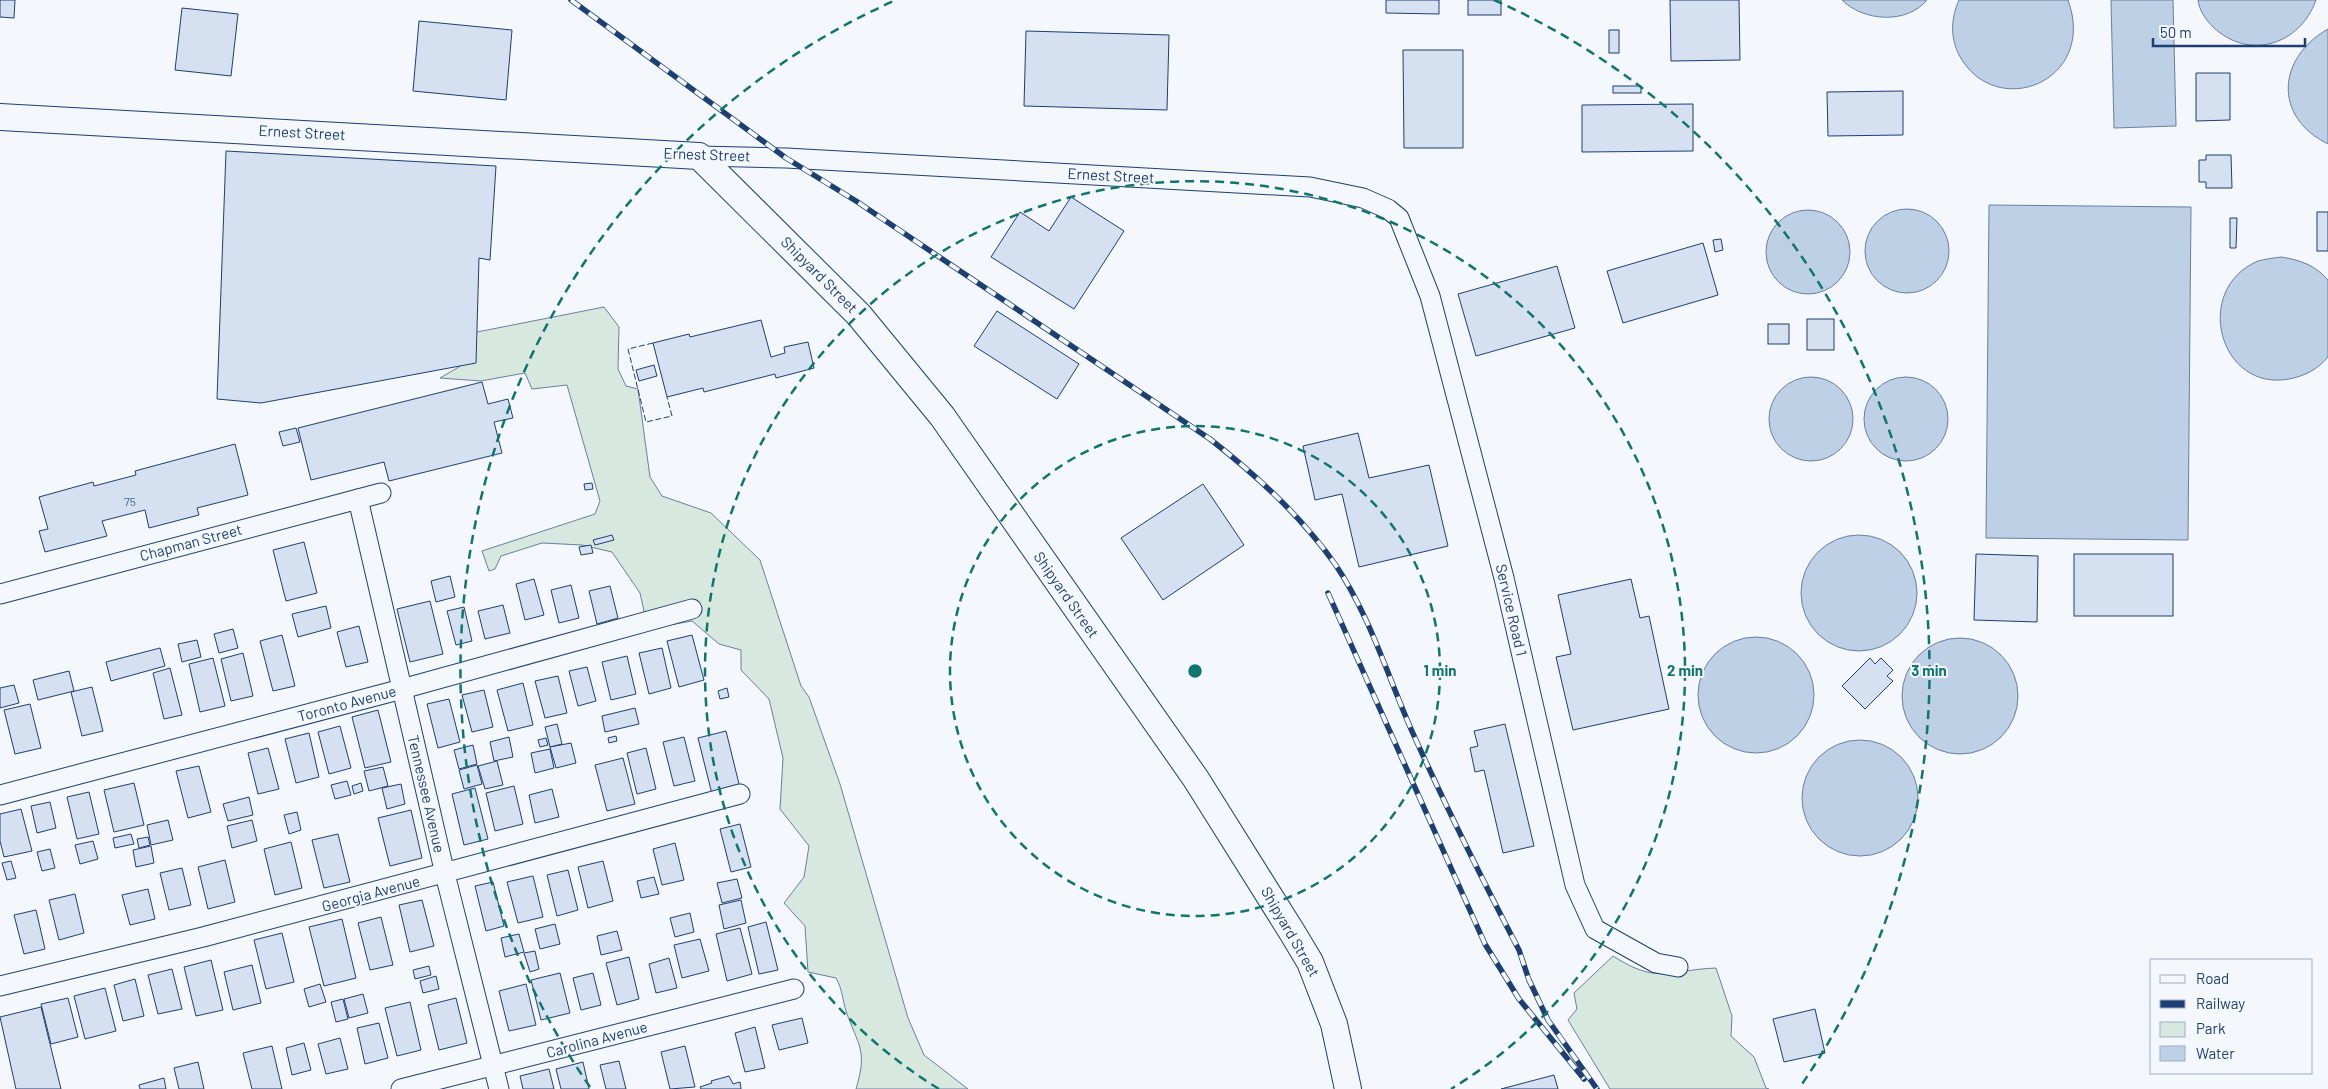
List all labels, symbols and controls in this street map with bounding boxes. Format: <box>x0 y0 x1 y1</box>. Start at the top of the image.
scale bar <box>2153 15 2306 47</box>
text: 50 m <box>2160 23 2192 41</box>
street label: Ernest Street <box>258 121 346 143</box>
street label: Ernest Street <box>663 143 751 165</box>
street label: Ernest Street <box>1067 164 1155 186</box>
street label: Shipyard Street <box>778 232 862 316</box>
house number: 75 <box>124 494 136 508</box>
street label: Chapman Street <box>138 520 244 564</box>
street label: Shipyard Street <box>1031 548 1103 641</box>
street label: Service Road 1 <box>1493 562 1531 657</box>
text: 1 min <box>1424 661 1456 679</box>
text: 2 min <box>1667 661 1703 679</box>
text: 3 min <box>1911 661 1947 679</box>
centre of rings <box>1186 662 1204 680</box>
street label: Toronto Avenue <box>295 681 398 725</box>
street label: Tennessee Avenue <box>405 733 449 854</box>
street label: Georgia Avenue <box>320 871 422 915</box>
street label: Shipyard Street <box>1258 883 1324 980</box>
legend <box>2150 959 2313 1074</box>
text: Road <box>2196 969 2229 987</box>
text: Railway <box>2196 994 2245 1012</box>
street label: Carolina Avenue <box>544 1017 649 1061</box>
text: Park <box>2196 1019 2226 1037</box>
text: Water <box>2196 1044 2235 1062</box>

